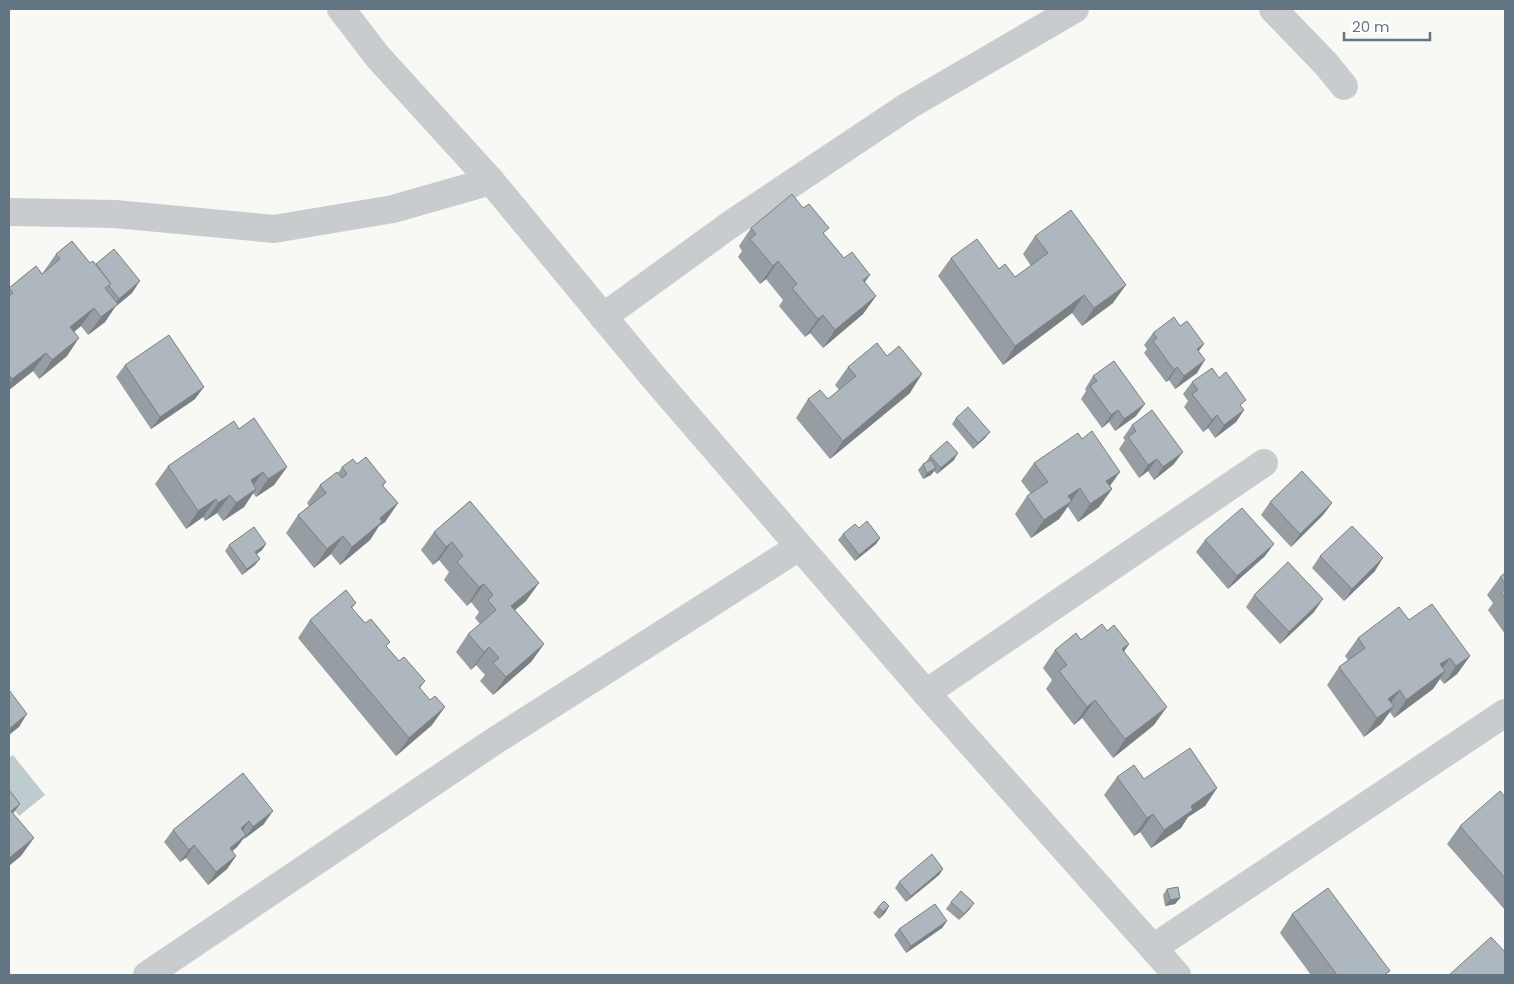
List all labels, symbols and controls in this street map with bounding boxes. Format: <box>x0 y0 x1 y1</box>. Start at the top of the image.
scale bar <box>1344 10 1430 42</box>
text: 20 m <box>1352 16 1390 37</box>

